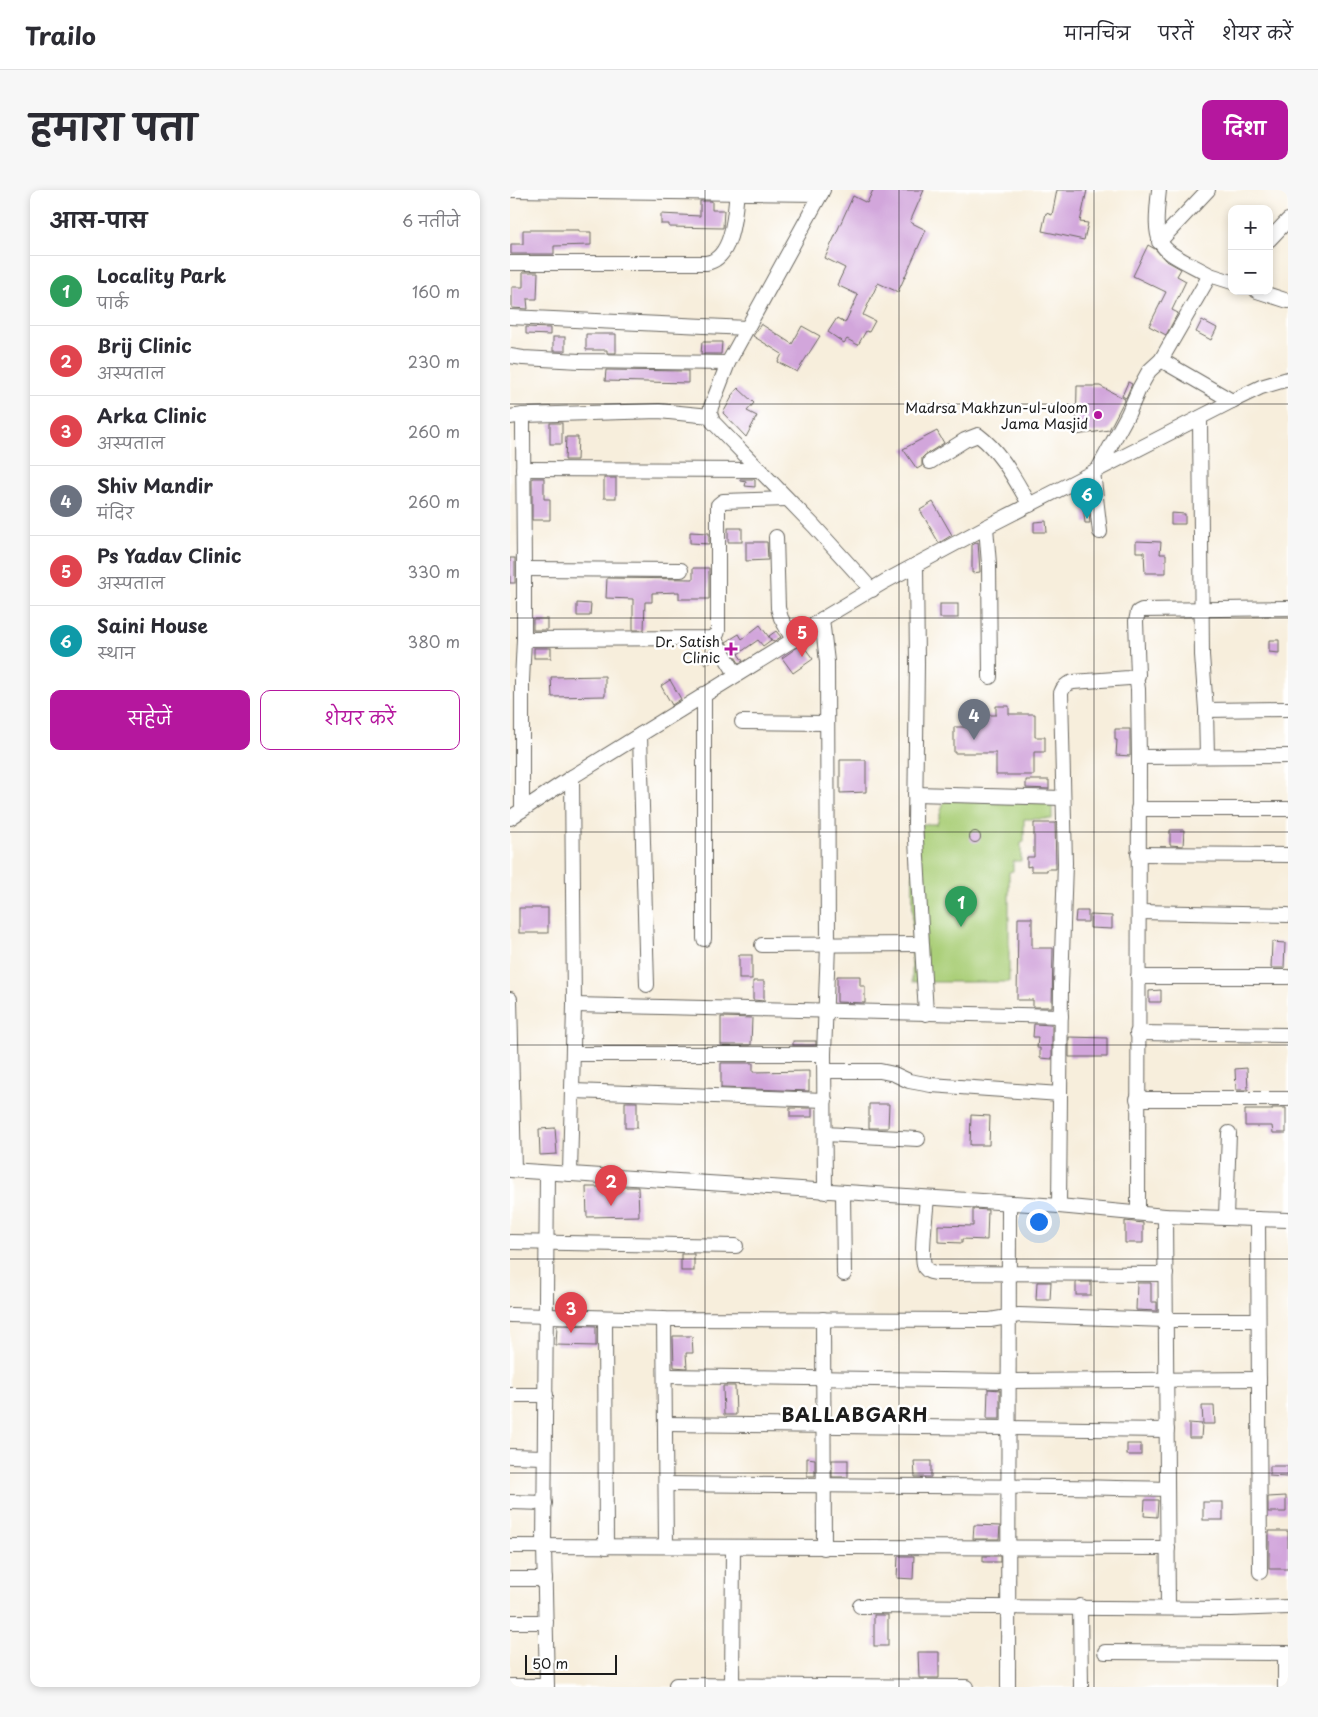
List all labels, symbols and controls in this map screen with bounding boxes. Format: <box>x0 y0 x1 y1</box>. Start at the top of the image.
text: Trailo <box>25 17 96 53</box>
text: मानचित्र <box>1064 19 1130 46</box>
text: परतें <box>1158 19 1194 46</box>
text: शेयर करें <box>1222 19 1293 46</box>
text: हमारा पता <box>30 99 197 152</box>
button: दिशा <box>1202 100 1288 160</box>
text: आस-पास <box>50 203 147 235</box>
map controls <box>1228 205 1273 295</box>
button: + <box>1228 205 1273 250</box>
text: 6 नतीजे <box>402 208 460 232</box>
button: − <box>1228 250 1273 295</box>
text: Locality Park <box>97 261 226 289</box>
text: 1 <box>62 279 70 303</box>
text: 160 m <box>412 279 460 303</box>
text: पार्क <box>97 290 128 314</box>
text: Brij Clinic <box>97 331 192 359</box>
text: 2 <box>60 349 72 373</box>
text: 230 m <box>408 349 460 373</box>
text: अस्पताल <box>97 360 165 384</box>
place label: Madrsa Makhzun-ul-uloom Jama Masjid <box>905 397 1088 434</box>
text: Arka Clinic <box>97 401 207 429</box>
marker: Madrsa Makhzun-ul-uloom Jama Masjid <box>1092 409 1104 421</box>
text: 3 <box>61 419 71 443</box>
text: 260 m <box>408 419 460 443</box>
text: अस्पताल <box>97 430 165 454</box>
text: Shiv Mandir <box>97 471 213 499</box>
pin: 6 <box>1071 478 1103 519</box>
text: 4 <box>61 489 71 513</box>
text: 260 m <box>408 489 460 513</box>
text: मंदिर <box>97 500 134 524</box>
text: Ps Yadav Clinic <box>97 541 241 569</box>
text: 5 <box>61 559 71 583</box>
text: 330 m <box>407 559 460 583</box>
text: अस्पताल <box>97 570 165 594</box>
text: Saini House <box>97 611 208 639</box>
pin: 5 <box>786 616 818 657</box>
text: 6 <box>60 629 72 653</box>
text: 380 m <box>408 629 460 653</box>
place label: Dr. Satish Clinic <box>655 631 720 668</box>
text: स्थान <box>97 640 135 664</box>
marker: Dr. Satish Clinic <box>724 642 738 656</box>
button: सहेजें <box>50 690 250 750</box>
button: शेयर करें <box>260 690 460 750</box>
pin: 4 <box>958 699 990 740</box>
pin: 1 <box>945 886 977 927</box>
pin: 2 <box>595 1165 627 1206</box>
your location <box>1026 1209 1052 1235</box>
pin: 3 <box>555 1292 587 1333</box>
district label: BALLABGARH <box>781 1400 929 1428</box>
scale bar <box>525 1652 618 1675</box>
text: 50 m <box>532 1653 568 1674</box>

